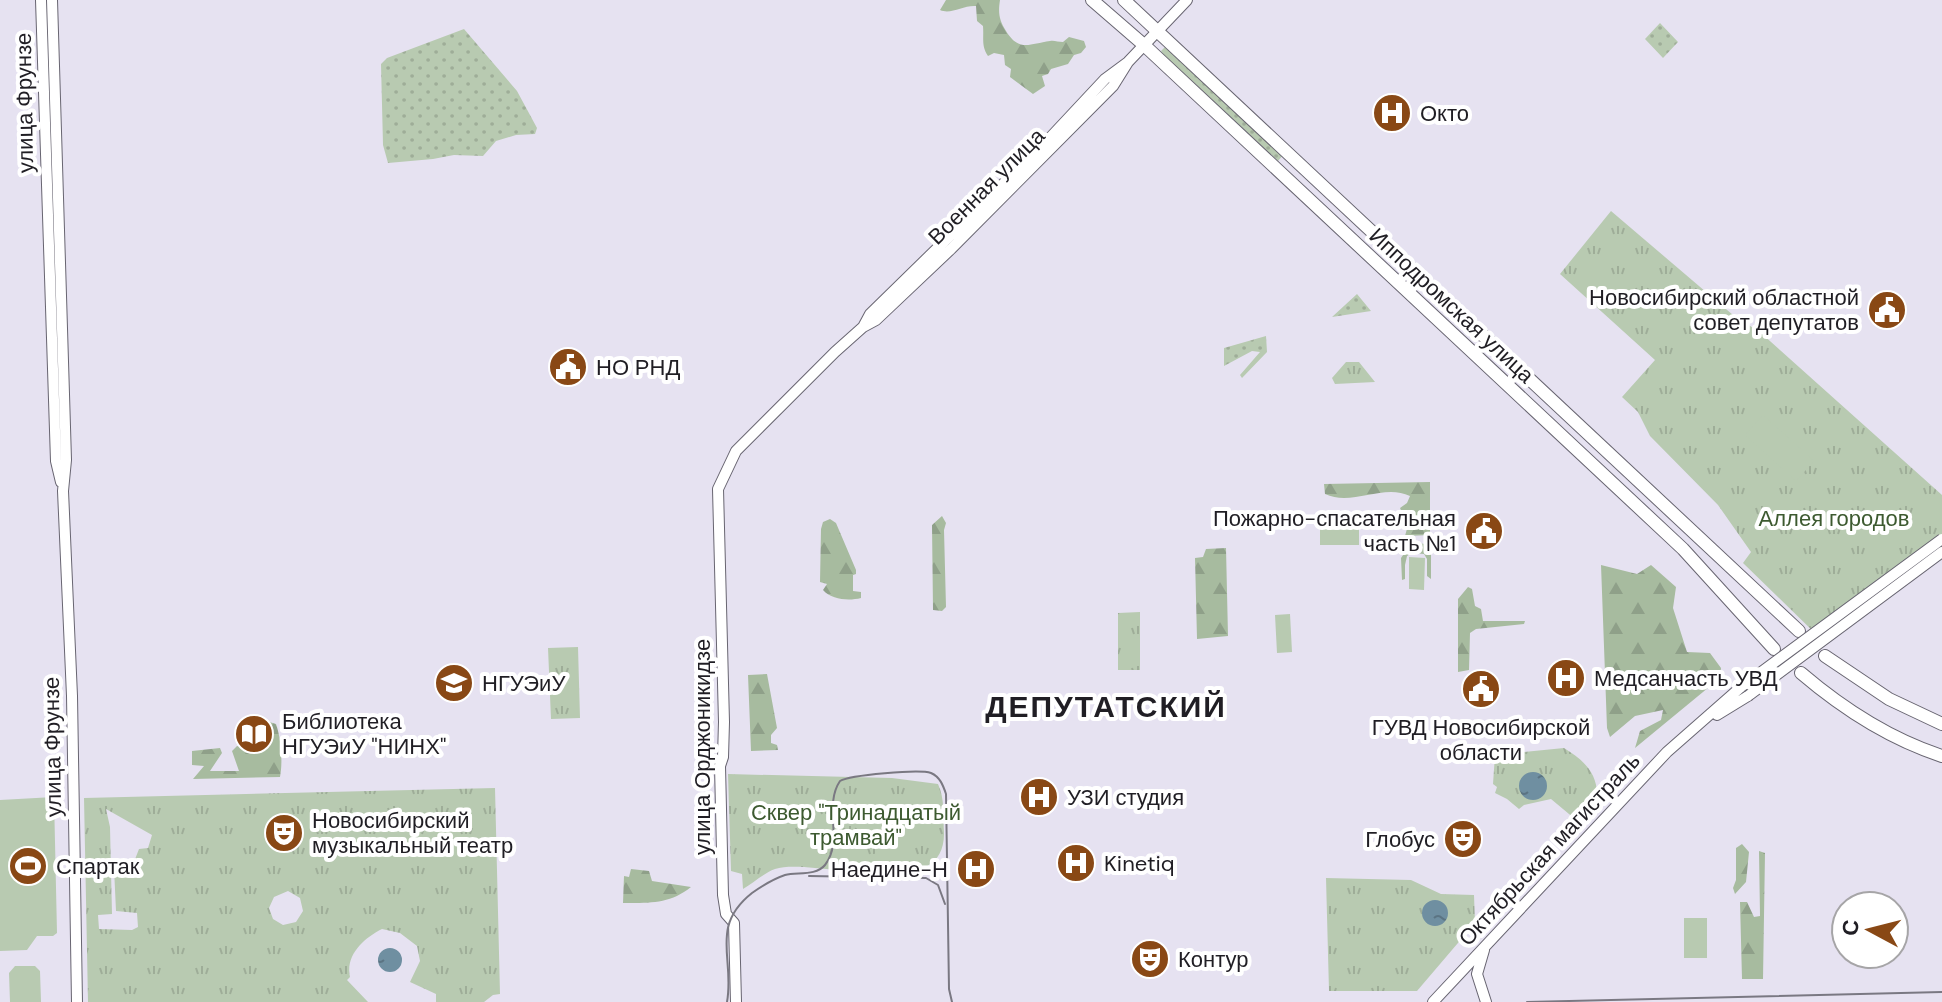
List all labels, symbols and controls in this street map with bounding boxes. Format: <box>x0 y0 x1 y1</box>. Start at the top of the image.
street label: улица Фрунзе <box>9 33 40 173</box>
hospital icon: Окто <box>1371 92 1413 134</box>
place label: Окто <box>1420 99 1469 128</box>
street label: Военная улица <box>922 121 1052 251</box>
street label: Ипподромская улица <box>1363 221 1541 390</box>
place label: Новосибирский областной совет депутатов <box>1589 283 1859 337</box>
public building icon: Новосибирский областной совет депутатов <box>1866 289 1908 331</box>
public building icon: НО РНД <box>547 346 589 388</box>
place label: НО РНД <box>596 353 680 382</box>
place label: Пожарно-спасательная часть №1 <box>1213 504 1456 558</box>
park label: Аллея городов <box>1759 504 1909 533</box>
public building icon: Пожарно-спасательная часть №1 <box>1463 510 1505 552</box>
street label: улица Орджоникидзе <box>688 639 717 855</box>
hospital icon: Медсанчасть УВД <box>1545 657 1587 699</box>
school or university icon: НГУЭиУ <box>433 662 475 704</box>
place label: Медсанчасть УВД <box>1594 664 1778 693</box>
public building icon: ГУВД Новосибирской области <box>1460 668 1502 710</box>
place label: НГУЭиУ <box>482 669 566 698</box>
street label: улица Фрунзе <box>37 677 68 817</box>
district label: ДЕПУТАТСКИЙ <box>985 687 1227 726</box>
place label: Библиотека НГУЭиУ "НИНХ" <box>282 707 446 761</box>
library icon: Библиотека НГУЭиУ "НИНХ" <box>233 713 275 755</box>
place label: ГУВД Новосибирской области <box>1372 713 1590 767</box>
street label: Октябрьская магистраль <box>1452 747 1647 952</box>
hospital icon: УЗИ студия <box>1018 776 1060 818</box>
place label: УЗИ студия <box>1067 783 1184 812</box>
park label: Сквер "Тринадцатый трамвай" <box>751 798 961 852</box>
place label: Новосибирский музыкальный театр <box>312 806 513 860</box>
theatre icon: Новосибирский музыкальный театр <box>263 812 305 854</box>
theatre icon: Глобус <box>1442 818 1484 860</box>
place label: Глобус <box>1365 825 1435 854</box>
hospital icon: Kinetiq <box>1055 842 1097 884</box>
sports icon: Спартак <box>7 845 49 887</box>
hospital icon: Наедине-Н <box>955 848 997 890</box>
place label: Kinetiq <box>1104 849 1175 878</box>
place label: Спартак <box>56 852 140 881</box>
place label: Наедине-Н <box>831 855 948 884</box>
north arrow <box>1830 890 1910 970</box>
text: С <box>1835 918 1866 937</box>
theatre icon: Контур <box>1129 938 1171 980</box>
place label: Контур <box>1178 945 1249 974</box>

